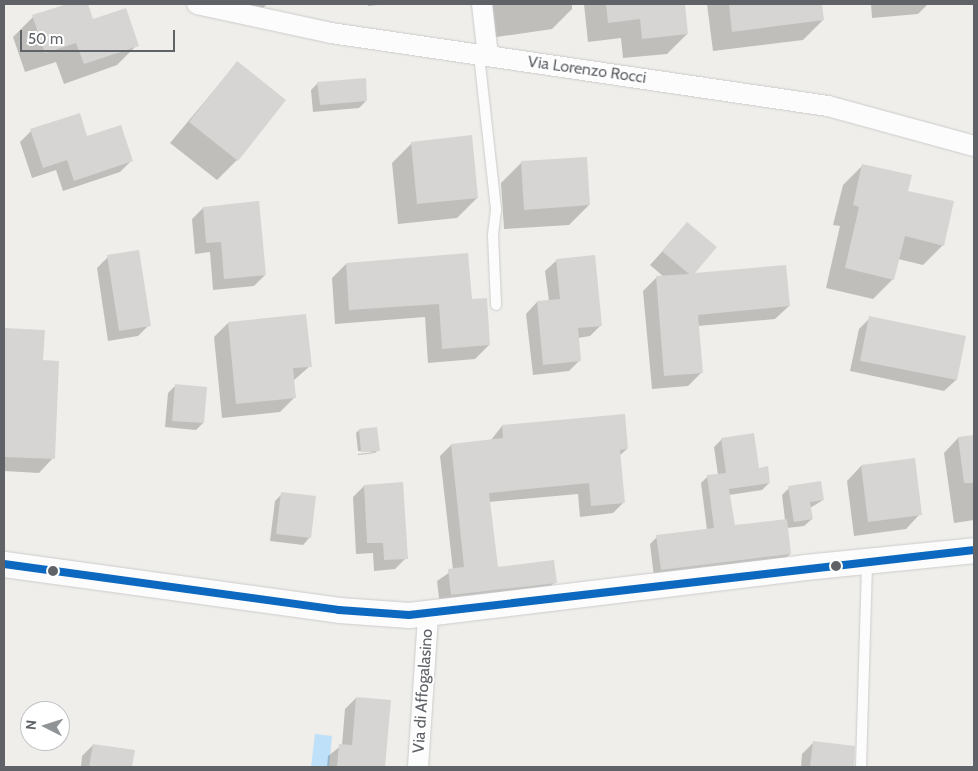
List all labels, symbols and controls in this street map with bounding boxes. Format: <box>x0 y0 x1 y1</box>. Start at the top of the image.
scale bar <box>22 20 178 52</box>
text: 50 m <box>28 30 63 48</box>
street label: Via Lorenzo Rocci <box>527 52 647 88</box>
unlabelled marker <box>831 561 841 571</box>
unlabelled marker <box>48 566 58 576</box>
street label: Via di Affogalasino <box>409 628 437 754</box>
north arrow <box>20 701 70 751</box>
text: N <box>22 719 40 730</box>

